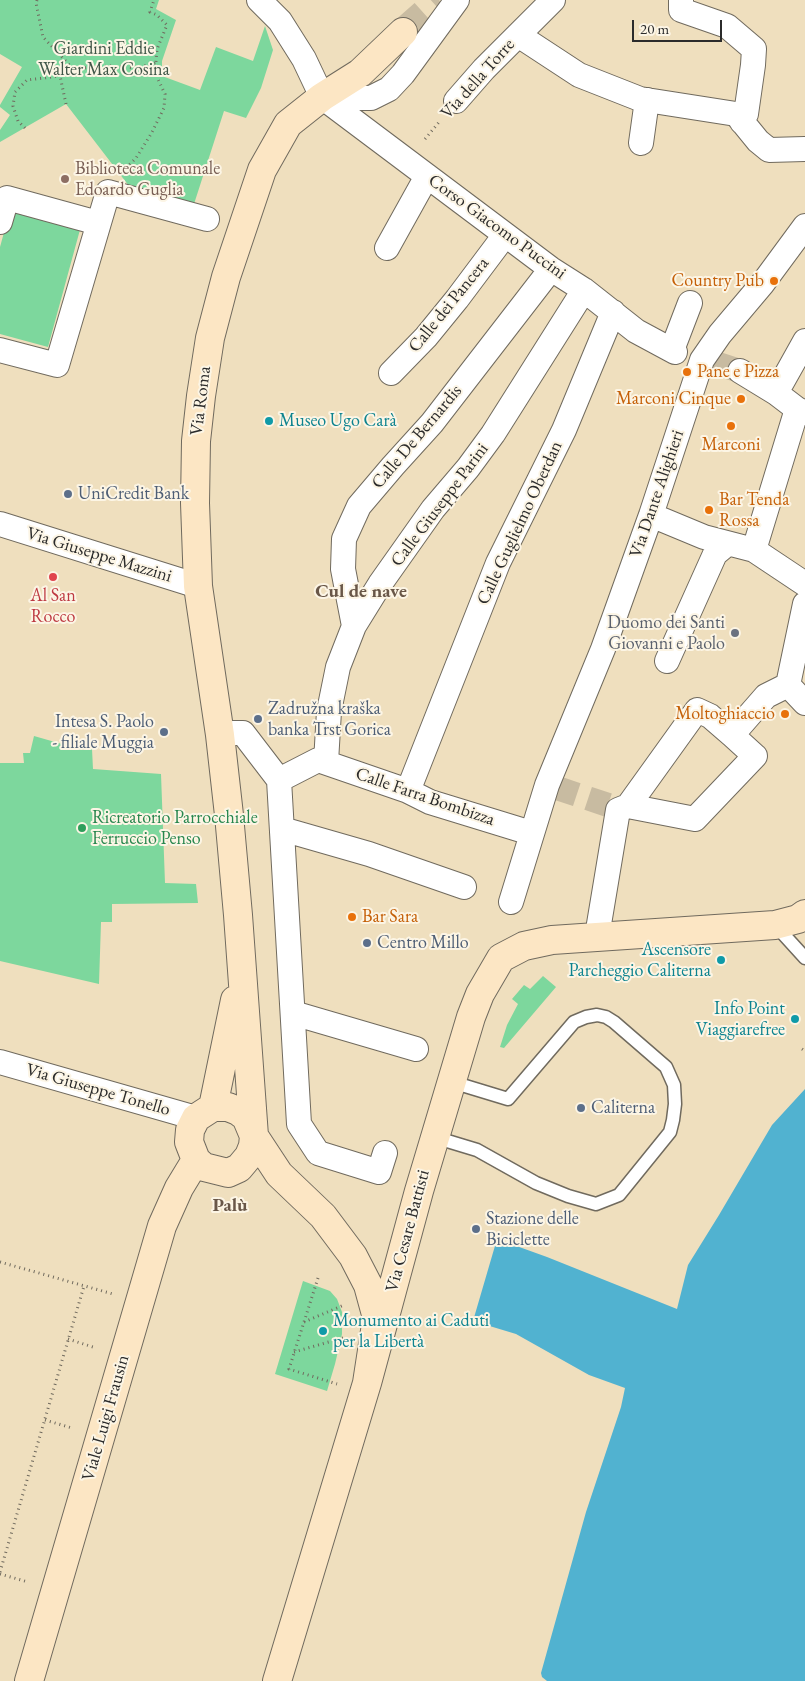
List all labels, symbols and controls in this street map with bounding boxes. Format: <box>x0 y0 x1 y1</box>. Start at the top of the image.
scale bar <box>635 10 725 42</box>
text: 20 m <box>640 19 669 38</box>
street label: Via della Torre <box>436 34 520 124</box>
park label: Giardini Eddie Walter Max Cosina <box>38 38 170 80</box>
place label: Biblioteca Comunale Edoardo Guglia <box>75 158 220 200</box>
street label: Corso Giacomo Puccini <box>424 170 570 284</box>
marker: Biblioteca Comunale Edoardo Guglia <box>59 173 71 185</box>
street label: Calle dei Pancera <box>404 253 494 357</box>
place label: Country Pub <box>671 270 764 292</box>
marker: Country Pub <box>768 275 780 287</box>
place label: Pane e Pizza <box>697 361 779 383</box>
street label: Via Roma <box>186 365 216 437</box>
marker: Pane e Pizza <box>681 366 693 378</box>
street label: Calle De Bernardis <box>367 381 467 493</box>
place label: Marconi Cinque <box>616 388 731 410</box>
marker: Marconi Cinque <box>735 393 747 405</box>
place label: Museo Ugo Carà <box>279 410 397 432</box>
marker: Museo Ugo Carà <box>263 415 275 427</box>
marker: Marconi <box>725 420 737 432</box>
street label: Via Dante Alighieri <box>625 427 689 561</box>
place label: Marconi <box>702 434 760 456</box>
street label: Calle Guglielmo Oberdan <box>473 438 567 608</box>
street label: Calle Giuseppe Parini <box>387 439 493 571</box>
place label: UniCredit Bank <box>78 483 189 505</box>
marker: UniCredit Bank <box>62 488 74 500</box>
place label: Bar Tenda Rossa <box>719 489 789 532</box>
marker: Bar Tenda Rossa <box>703 504 715 516</box>
street label: Via Giuseppe Mazzini <box>24 523 174 587</box>
marker: Al San Rocco <box>47 571 59 583</box>
district label: Cul de nave <box>315 581 407 603</box>
place label: Al San Rocco <box>30 585 76 628</box>
place label: Duomo dei Santi Giovanni e Paolo <box>607 612 725 654</box>
marker: Duomo dei Santi Giovanni e Paolo <box>729 627 741 639</box>
place label: Zadružna kraška banka Trst Gorica <box>268 698 391 741</box>
place label: Moltoghiaccio <box>675 703 775 725</box>
marker: Moltoghiaccio <box>779 708 791 720</box>
place label: Intesa S. Paolo - filiale Muggia <box>52 711 154 754</box>
marker: Zadružna kraška banka Trst Gorica <box>252 713 264 725</box>
marker: Intesa S. Paolo - filiale Muggia <box>158 726 170 738</box>
street label: Calle Farra Bombizza <box>353 763 497 831</box>
place label: Ricreatorio Parrocchiale Ferruccio Penso <box>92 807 258 850</box>
marker: Ricreatorio Parrocchiale Ferruccio Penso <box>76 822 88 834</box>
place label: Bar Sara <box>362 906 418 928</box>
marker: Bar Sara <box>346 911 358 923</box>
place label: Centro Millo <box>377 932 469 954</box>
marker: Centro Millo <box>361 937 373 949</box>
place label: Ascensore Parcheggio Caliterna <box>569 939 711 982</box>
marker: Ascensore Parcheggio Caliterna <box>715 954 727 966</box>
place label: Info Point Viaggiarefree <box>696 998 785 1040</box>
marker: Info Point Viaggiarefree <box>789 1013 801 1025</box>
street label: Via Giuseppe Tonello <box>23 1059 173 1121</box>
place label: Caliterna <box>591 1097 655 1119</box>
marker: Caliterna <box>575 1102 587 1114</box>
street label: Via Cesare Battisti <box>381 1167 435 1295</box>
district label: Palù <box>212 1195 248 1217</box>
place label: Stazione delle Biciclette <box>486 1208 579 1250</box>
marker: Stazione delle Biciclette <box>470 1223 482 1235</box>
place label: Monumento ai Caduti per la Libertà <box>333 1310 489 1352</box>
marker: Monumento ai Caduti per la Libertà <box>317 1325 329 1337</box>
street label: Viale Luigi Frausin <box>78 1352 134 1484</box>

